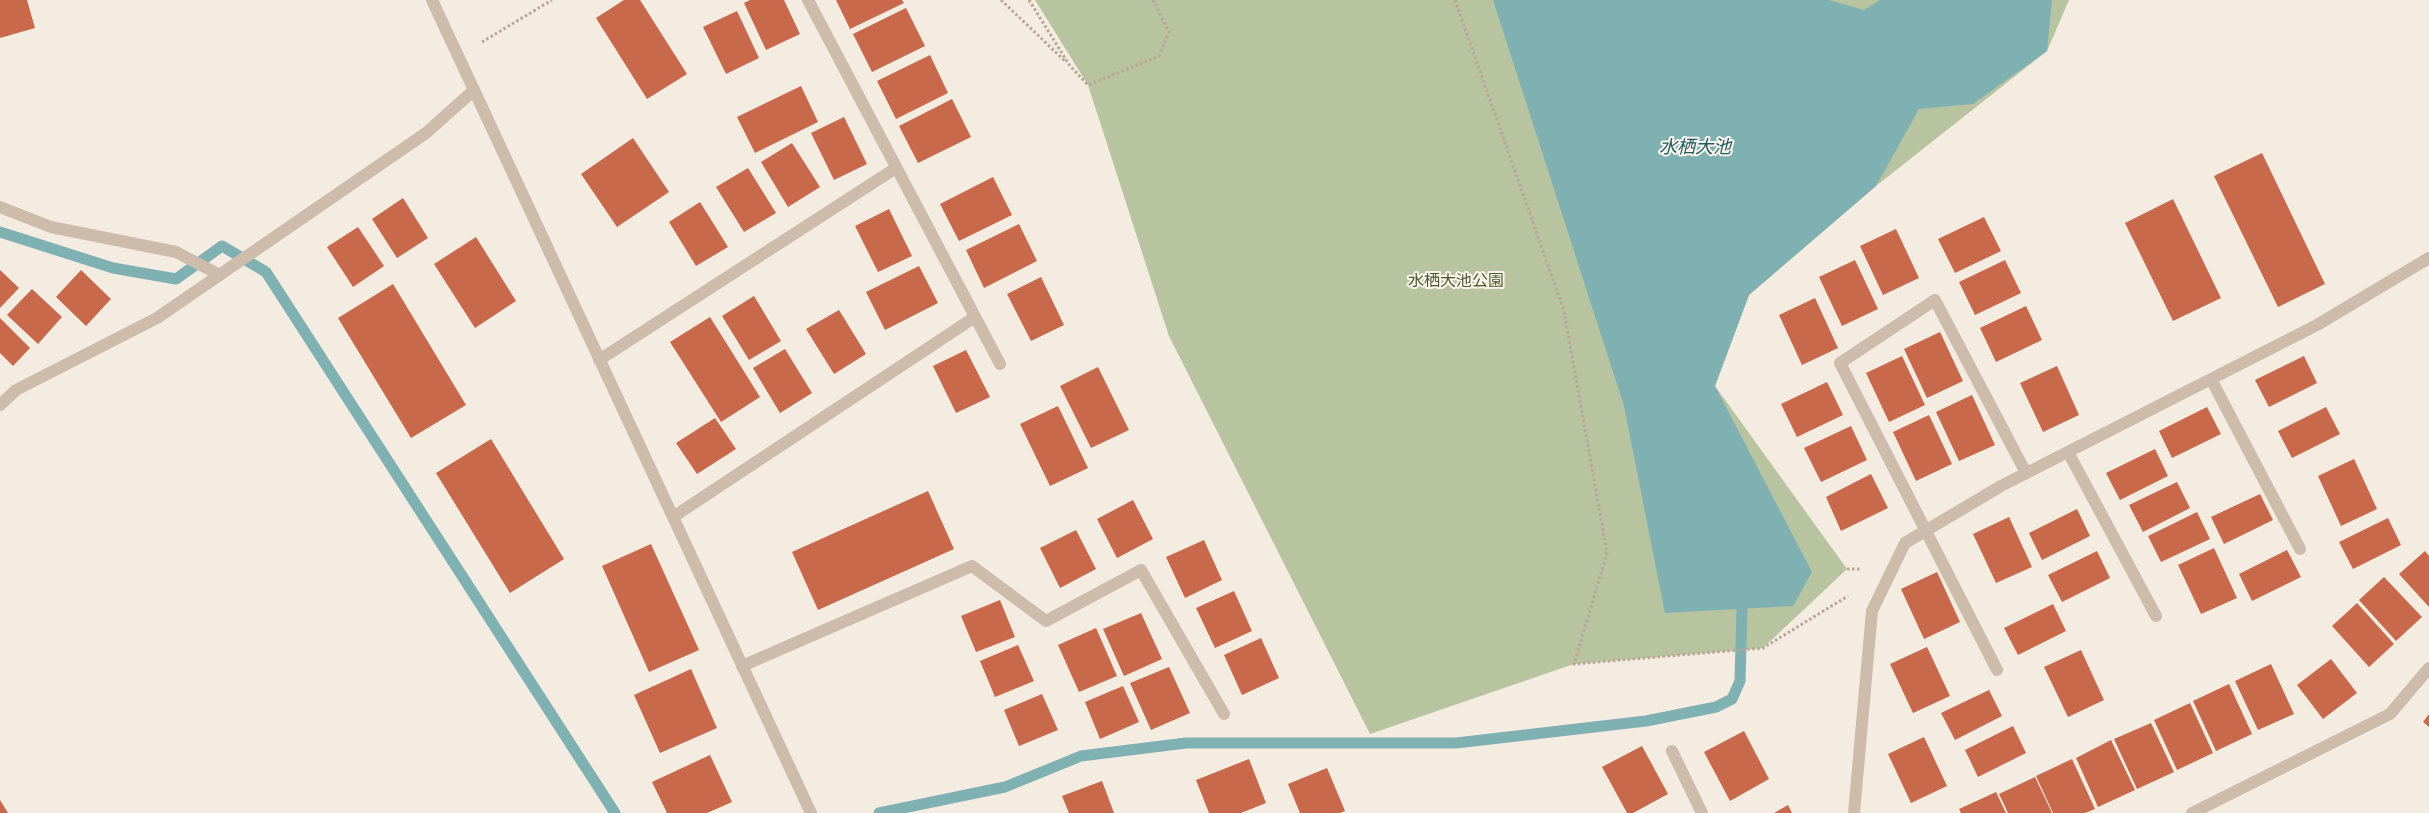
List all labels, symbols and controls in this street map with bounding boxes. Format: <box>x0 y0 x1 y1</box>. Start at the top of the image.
water label: 水栖大池 <box>1659 136 1731 158</box>
park label: 水栖大池公園 <box>1408 271 1504 291</box>

